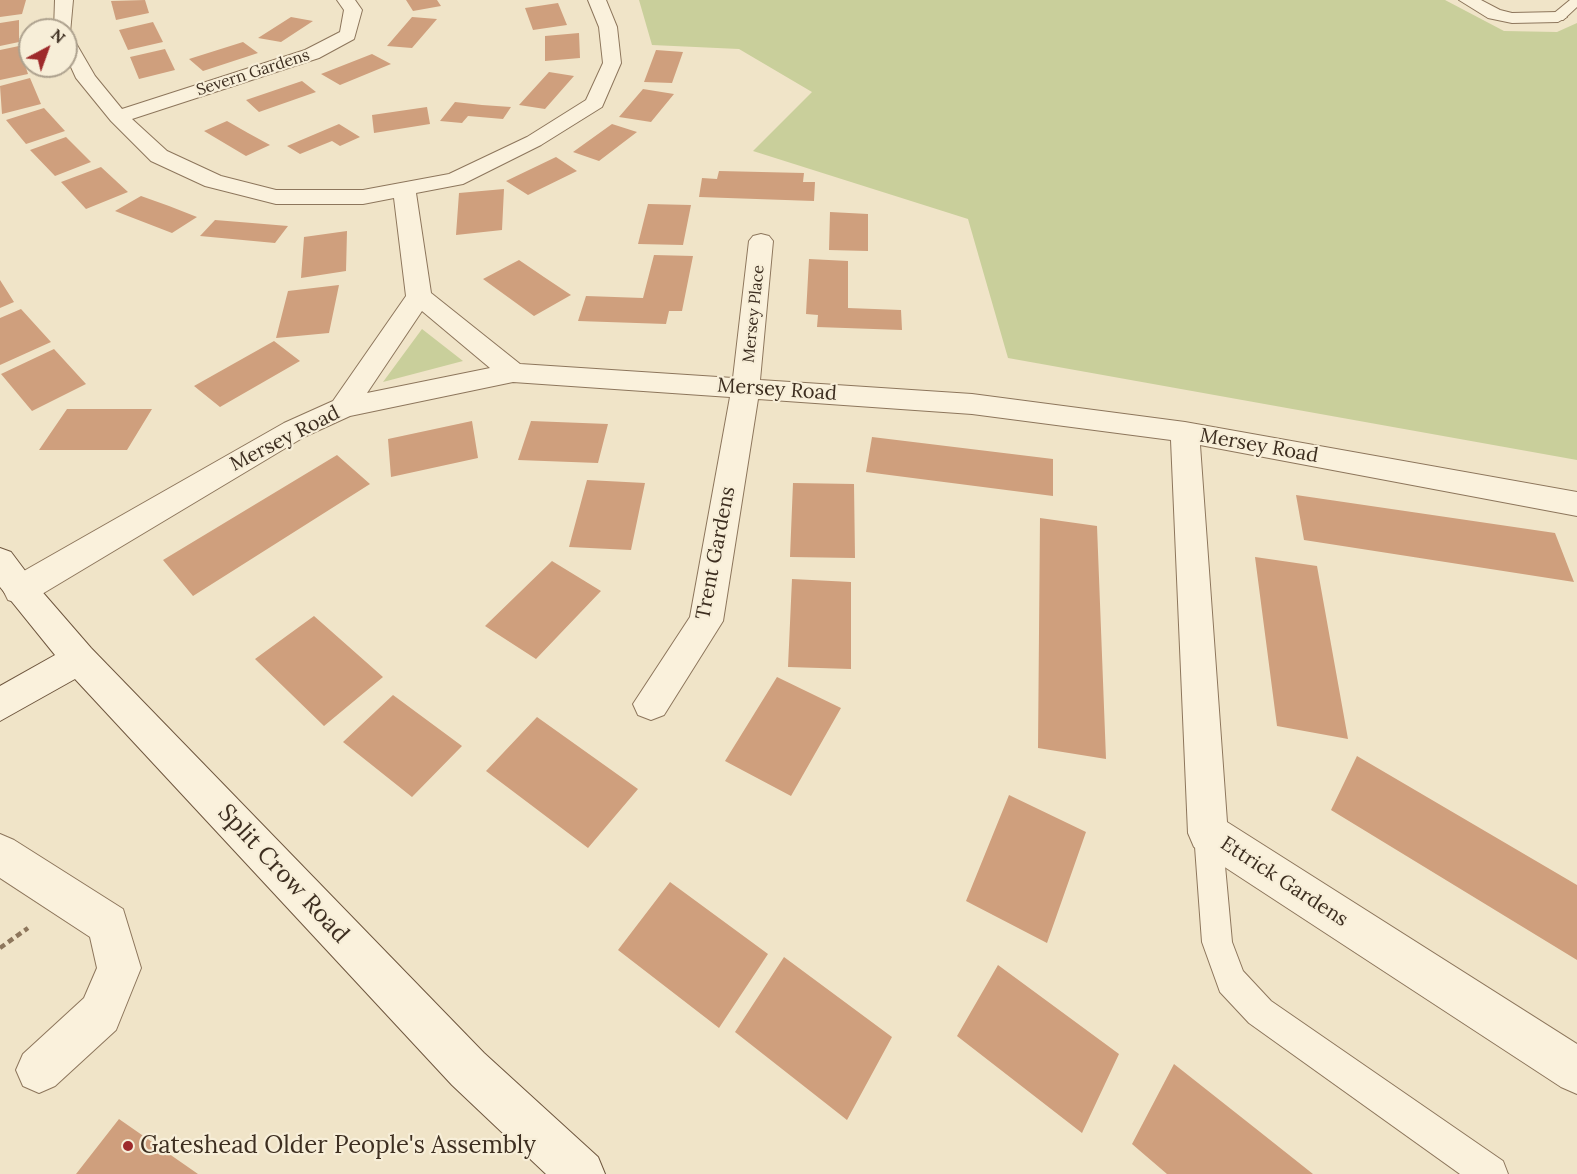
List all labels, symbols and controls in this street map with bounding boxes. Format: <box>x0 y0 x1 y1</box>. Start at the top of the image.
north arrow <box>18 18 78 78</box>
text: N <box>47 24 70 48</box>
street label: Severn Gardens <box>194 46 312 100</box>
street label: Mersey Place <box>739 264 769 364</box>
street label: Mersey Road <box>716 374 838 406</box>
street label: Mersey Road <box>226 401 344 477</box>
street label: Mersey Road <box>1198 424 1320 468</box>
street label: Trent Gardens <box>691 484 741 622</box>
street label: Split Crow Road <box>211 799 355 949</box>
street label: Ettrick Gardens <box>1216 832 1352 932</box>
place label: Gateshead Older People's Assembly <box>140 1132 536 1160</box>
marker: Gateshead Older People's Assembly <box>121 1139 135 1153</box>

